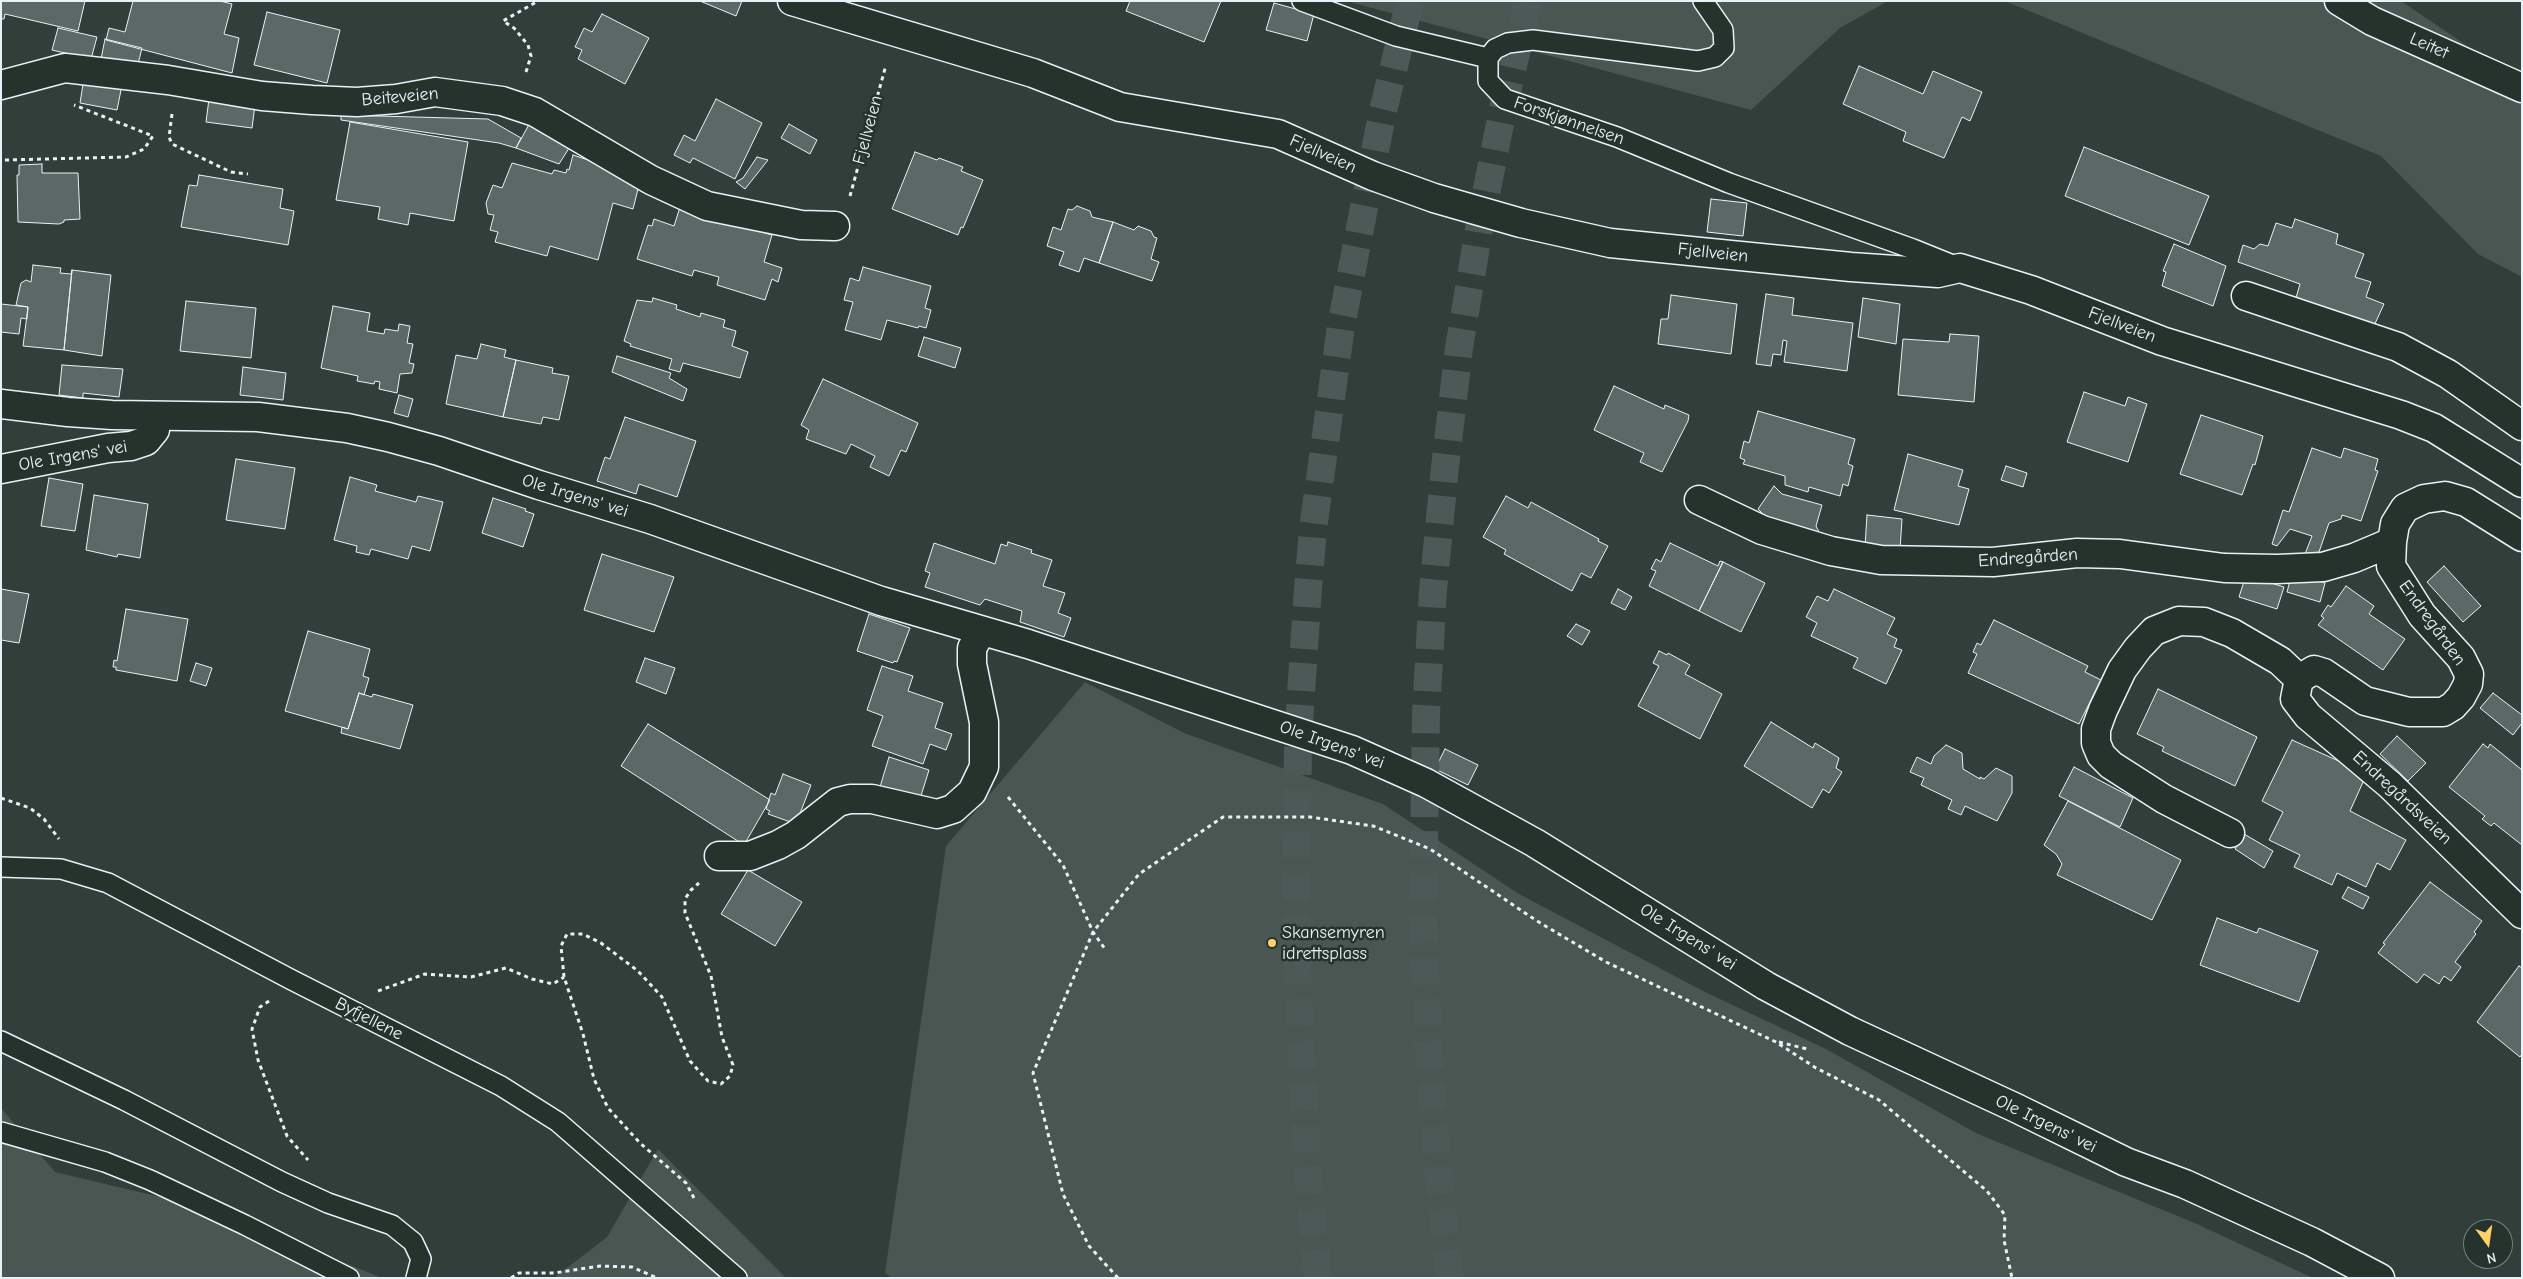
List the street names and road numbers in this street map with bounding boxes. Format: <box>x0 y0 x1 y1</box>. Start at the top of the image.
street label: Leitet <box>2406 28 2452 64</box>
street label: Beiteveien <box>361 83 439 111</box>
street label: Forskjønnelsen <box>1511 92 1627 150</box>
street label: Fjellveien <box>848 93 888 167</box>
street label: Fjellveien <box>1286 130 1360 178</box>
street label: Fjellveien <box>1677 239 1749 267</box>
street label: Fjellveien <box>2085 302 2159 348</box>
street label: Ole Irgens' vei <box>17 436 129 476</box>
street label: Ole Irgens' vei <box>519 470 631 522</box>
street label: Endregården <box>1977 544 2079 572</box>
street label: Endregården <box>2394 576 2470 670</box>
street label: Ole Irgens' vei <box>1277 716 1387 774</box>
street label: Endregårdsveien <box>2348 746 2456 850</box>
street label: Ole Irgens' vei <box>1636 899 1740 975</box>
street label: Byfjellene <box>331 993 407 1045</box>
street label: Ole Irgens' vei <box>1992 1090 2100 1158</box>

